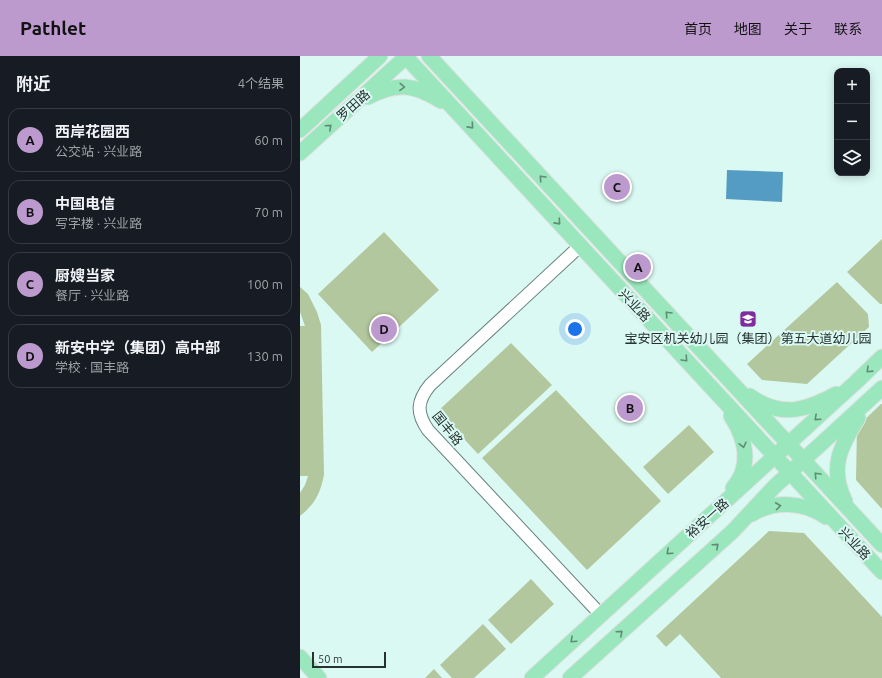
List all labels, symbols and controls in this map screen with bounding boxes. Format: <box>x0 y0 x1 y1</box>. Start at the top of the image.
text: Pathlet <box>20 17 86 39</box>
text: 首页 <box>684 21 712 37</box>
text: 地图 <box>734 21 762 37</box>
text: 关于 <box>784 21 812 37</box>
text: 联系 <box>834 21 862 37</box>
map controls <box>834 68 870 176</box>
button: + <box>834 68 870 104</box>
text: 附近 <box>16 74 50 93</box>
text: 4个结果 <box>238 76 284 90</box>
one-way arrow <box>399 83 405 91</box>
street label: 罗田路 <box>334 87 372 123</box>
button: − <box>834 104 870 140</box>
one-way arrow <box>466 122 473 129</box>
text: 西岸花园西 <box>55 123 130 140</box>
one-way arrow <box>324 124 332 132</box>
text: A <box>25 133 35 147</box>
text: 60 m <box>254 133 283 147</box>
button: layers <box>834 140 870 176</box>
text: 公交站 · 兴业路 <box>55 144 142 158</box>
pin: C <box>604 172 630 202</box>
one-way arrow <box>539 175 547 183</box>
text: 中国电信 <box>55 195 115 212</box>
text: B <box>26 205 34 219</box>
text: 70 m <box>254 205 283 219</box>
text: 写字楼 · 兴业路 <box>55 216 142 230</box>
one-way arrow <box>554 217 561 225</box>
pin: A <box>625 252 651 282</box>
text: 厨嫂当家 <box>55 267 115 284</box>
text: C <box>26 277 34 291</box>
text: 100 m <box>247 277 283 291</box>
street label: 兴业路 <box>617 286 653 324</box>
text: 餐厅 · 兴业路 <box>55 288 129 302</box>
school or university icon: 宝安区机关幼儿园（集团）第五大道幼儿园 <box>738 309 758 329</box>
one-way arrow <box>666 311 673 319</box>
pin: D <box>371 314 397 344</box>
your location <box>565 319 585 339</box>
place label: 宝安区机关幼儿园（集团）第五大道幼儿园 <box>624 331 872 345</box>
text: 新安中学（集团）高中部 <box>55 339 220 356</box>
text: D <box>25 349 35 363</box>
text: 130 m <box>247 349 283 363</box>
one-way arrow <box>680 354 687 361</box>
text: 学校 · 国丰路 <box>55 360 129 374</box>
one-way arrow <box>866 365 874 372</box>
pin: B <box>617 393 643 423</box>
street label: 国丰路 <box>430 408 466 448</box>
one-way arrow <box>814 413 822 420</box>
one-way arrow <box>739 442 747 449</box>
one-way arrow <box>815 472 822 480</box>
street label: 裕安一路 <box>683 495 731 541</box>
one-way arrow <box>775 501 781 510</box>
street label: 兴业路 <box>837 524 873 562</box>
one-way arrow <box>711 543 719 551</box>
one-way arrow <box>666 548 674 555</box>
one-way arrow <box>615 631 622 638</box>
one-way arrow <box>571 635 578 642</box>
scale bar <box>312 650 386 669</box>
text: 50 m <box>318 653 342 665</box>

